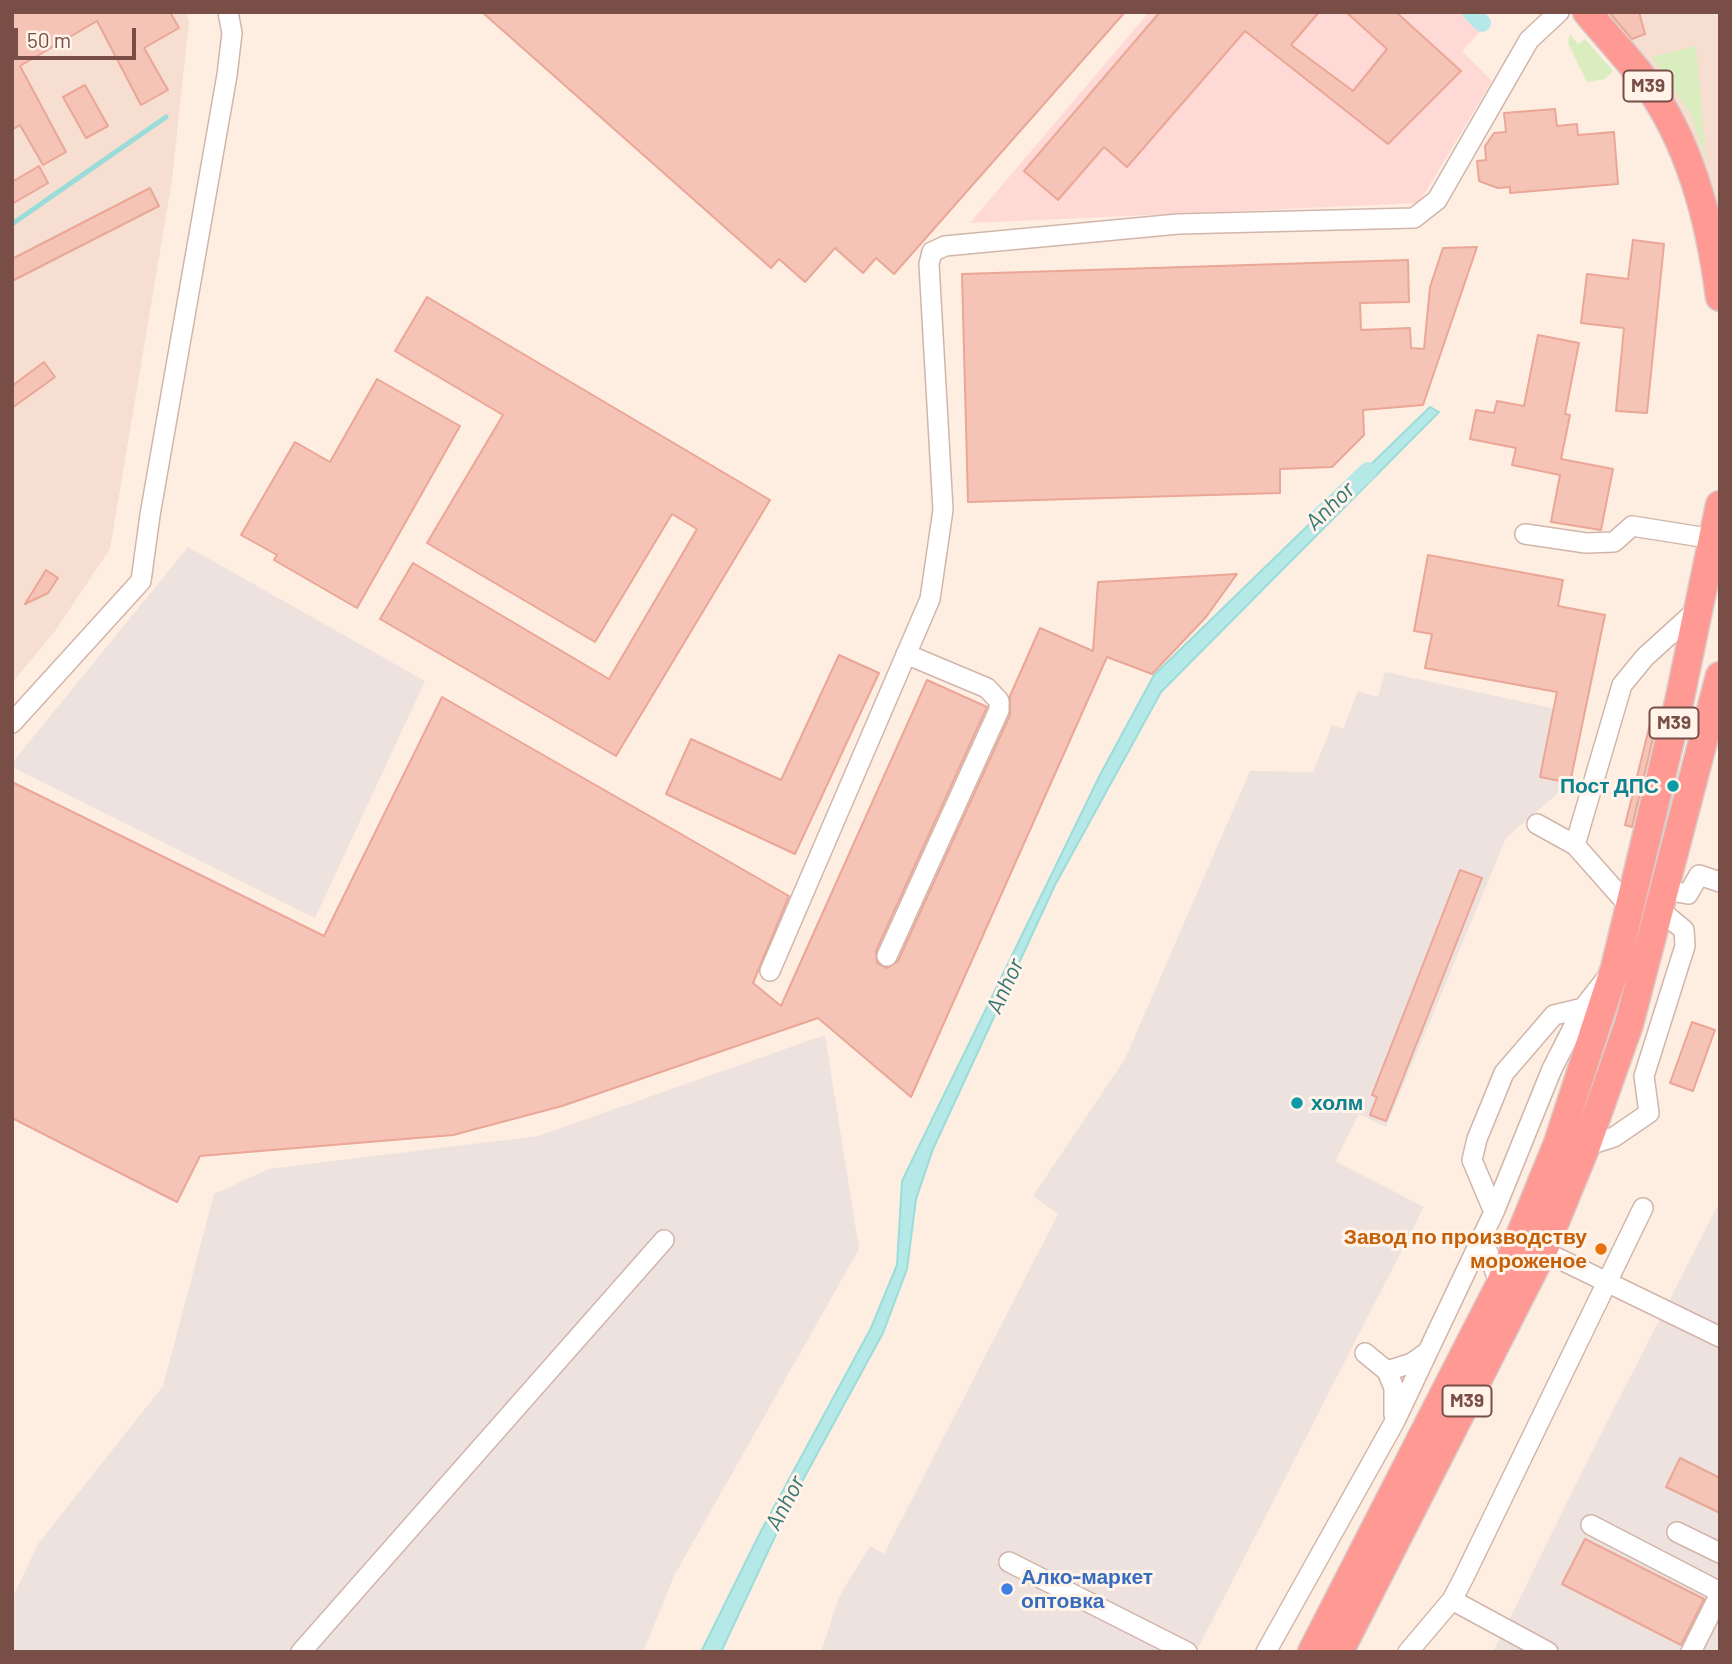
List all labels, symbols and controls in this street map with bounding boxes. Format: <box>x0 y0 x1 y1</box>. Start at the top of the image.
scale bar <box>18 14 140 58</box>
text: 50 m <box>27 27 71 52</box>
road number: M39 <box>1624 71 1672 102</box>
water label: Anhor <box>1300 476 1360 536</box>
road number: M39 <box>1650 708 1698 738</box>
place label: Пост ДПС <box>1560 773 1659 799</box>
marker: Пост ДПС <box>1665 778 1681 794</box>
water label: Anhor <box>980 954 1030 1018</box>
place label: холм <box>1311 1090 1363 1116</box>
marker: холм <box>1289 1095 1305 1111</box>
place label: Завод по производству мороженое <box>1344 1224 1587 1274</box>
marker: Завод по производству мороженое <box>1593 1241 1609 1257</box>
road number: M39 <box>1442 1386 1492 1416</box>
water label: Anhor <box>759 1471 811 1535</box>
place label: Алко-маркет оптовка <box>1021 1564 1153 1614</box>
marker: Алко-маркет оптовка <box>999 1581 1015 1597</box>

